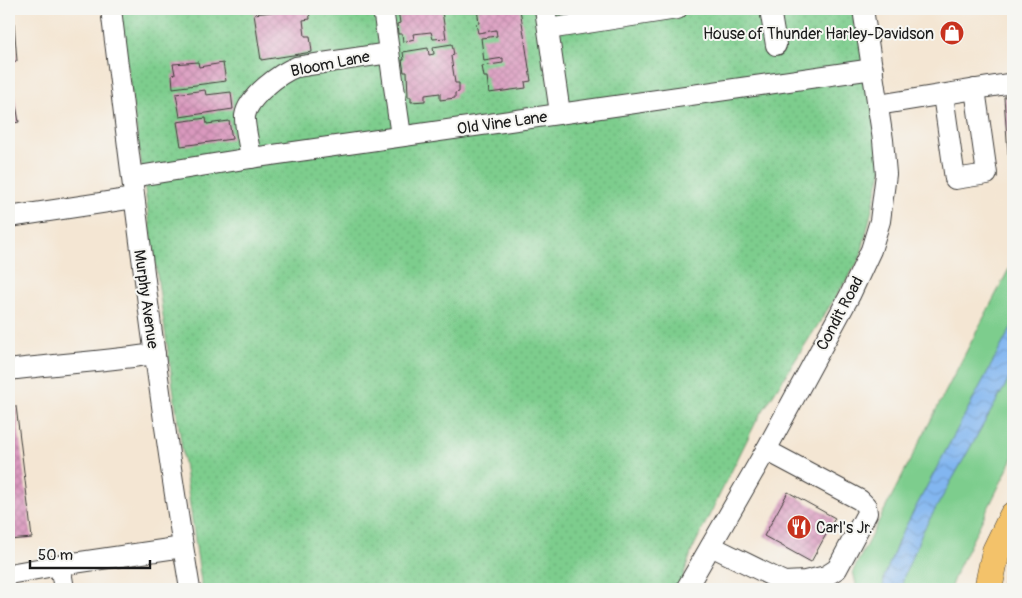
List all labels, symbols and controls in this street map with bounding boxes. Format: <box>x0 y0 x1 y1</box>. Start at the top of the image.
shop icon: House of Thunder Harley-Davidson <box>939 20 965 46</box>
place label: House of Thunder Harley-Davidson <box>703 24 934 44</box>
street label: Bloom Lane <box>289 46 372 81</box>
street label: Old Vine Lane <box>456 107 549 139</box>
street label: Murphy Avenue <box>129 248 163 350</box>
street label: Condit Road <box>812 273 868 354</box>
restaurant icon: Carl's Jr. <box>786 514 812 540</box>
place label: Carl's Jr. <box>816 518 873 538</box>
scale bar <box>30 538 150 570</box>
text: 50 m <box>38 546 73 565</box>

